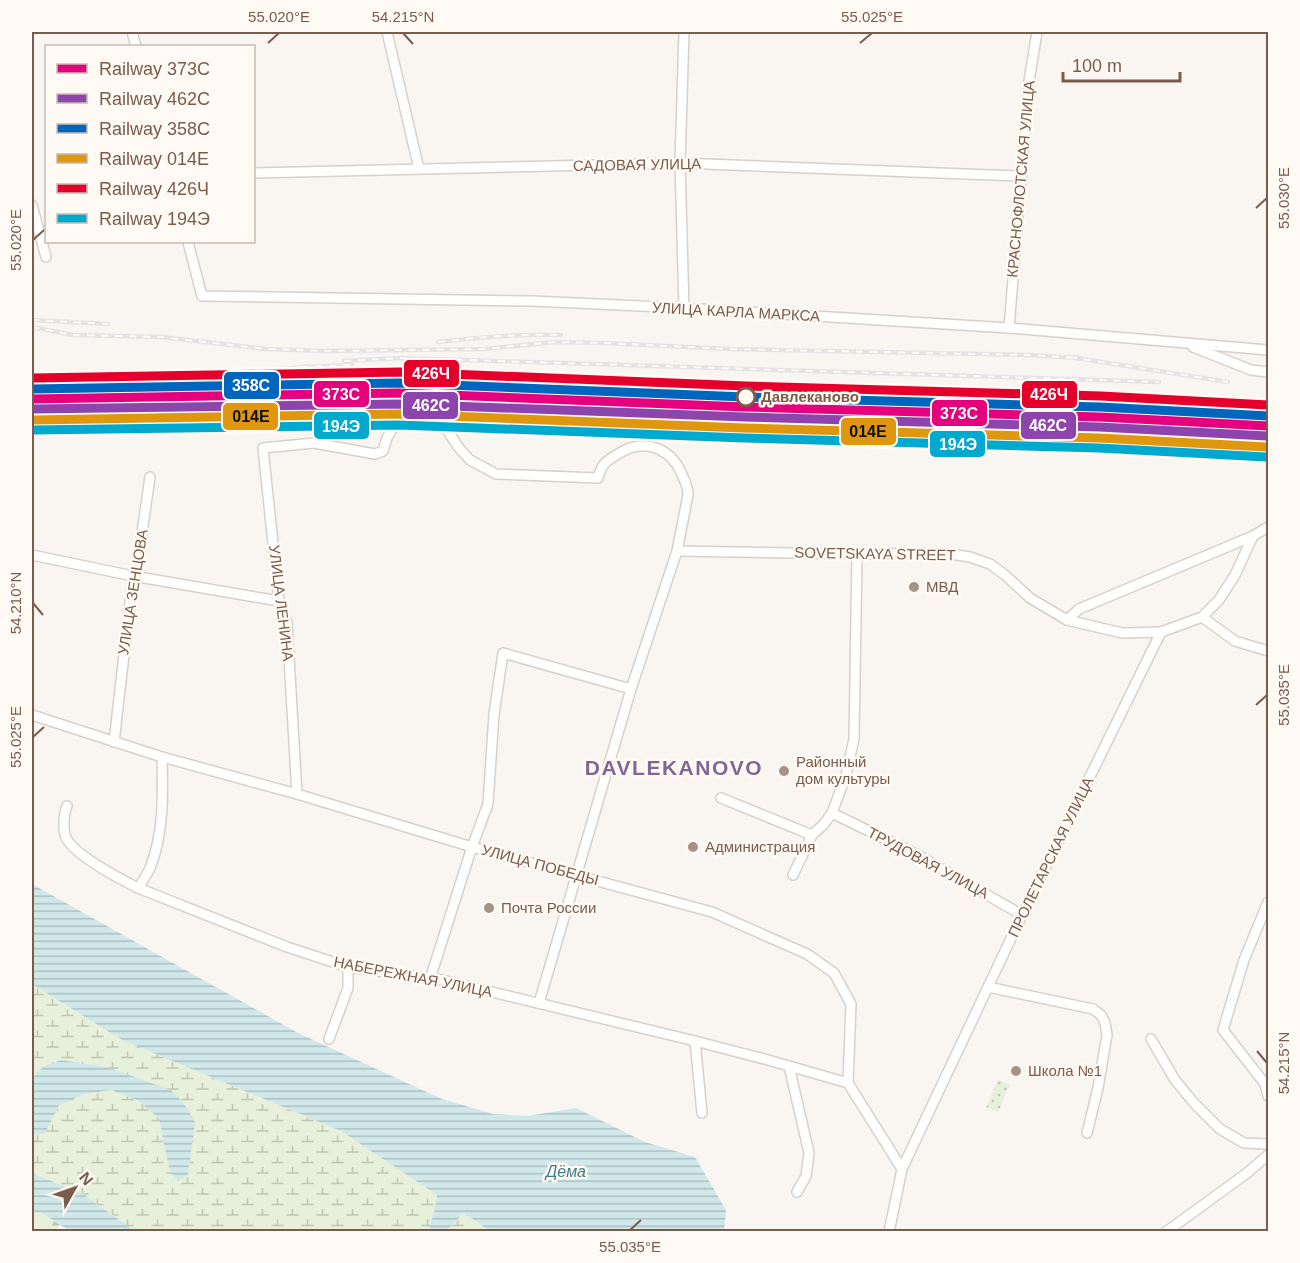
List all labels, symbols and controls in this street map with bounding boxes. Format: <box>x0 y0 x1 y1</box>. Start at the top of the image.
text: 55.020°E <box>248 8 310 25</box>
text: 54.215°N <box>372 8 434 25</box>
text: 55.025°E <box>841 8 903 25</box>
legend <box>45 45 255 243</box>
scale bar <box>1063 45 1180 83</box>
text: 100 m <box>1072 56 1122 76</box>
text: Railway 373C <box>99 59 210 79</box>
street label: КРАСНОФЛОТСКАЯ УЛИЦА <box>1003 80 1038 278</box>
text: Railway 462С <box>99 89 210 109</box>
text: Railway 358С <box>99 119 210 139</box>
text: Railway 014Е <box>99 149 209 169</box>
street label: САДОВАЯ УЛИЦА <box>573 155 701 174</box>
text: 55.030°E <box>1275 167 1292 229</box>
text: Railway 426Ч <box>99 179 209 199</box>
text: 55.020°E <box>7 209 24 271</box>
text: Railway 194Э <box>99 209 210 229</box>
street label: УЛИЦА КАРЛА МАРКСА <box>651 299 821 324</box>
line badge: 426Ч <box>403 359 460 388</box>
text: 426Ч <box>412 365 450 382</box>
line badge: 358С <box>223 371 280 400</box>
text: 358С <box>232 377 271 394</box>
line badge: 373C <box>313 380 370 408</box>
line badge: 426Ч <box>1021 380 1078 409</box>
text: 373C <box>322 386 361 403</box>
text: 426Ч <box>1030 386 1068 403</box>
marker: Давлеканово <box>736 387 756 407</box>
place label: Давлеканово <box>761 388 859 405</box>
line badge: 462С <box>402 391 459 420</box>
text: 462С <box>412 397 451 414</box>
line badge: 373C <box>931 399 988 427</box>
line badge: 014Е <box>222 402 279 431</box>
text: 373C <box>940 405 979 422</box>
text: 014Е <box>232 408 270 425</box>
line badge: 194Э <box>313 411 370 440</box>
line badge: 462С <box>1020 411 1077 440</box>
line badge: 014Е <box>840 417 897 446</box>
text: 462С <box>1029 417 1068 434</box>
text: 194Э <box>322 418 360 435</box>
text: 014Е <box>849 423 887 440</box>
line badge: 194Э <box>929 430 986 458</box>
text: 194Э <box>939 436 977 453</box>
street label: УЛИЦА ЗЕНЦОВА <box>114 528 151 656</box>
street label: УЛИЦА ЛЕНИНА <box>266 544 297 662</box>
street label: SOVETSKAYA STREET <box>794 544 956 563</box>
text: 54.210°N <box>7 572 24 634</box>
place label: МВД <box>926 578 958 595</box>
marker: МВД <box>907 580 921 594</box>
text: 55.035°E <box>1275 664 1292 726</box>
text: 55.025°E <box>7 706 24 768</box>
place label: Районный дом культуры <box>796 753 890 787</box>
district label: DAVLEKANOVO <box>585 756 763 779</box>
marker: Районный дом культуры <box>777 764 791 778</box>
street label: ПРОЛЕТАРСКАЯ УЛИЦА <box>1004 774 1097 939</box>
street label: ТРУДОВАЯ УЛИЦА <box>865 823 992 902</box>
place label: Администрация <box>705 838 815 855</box>
marker: Администрация <box>686 840 700 854</box>
street label: УЛИЦА ПОБЕДЫ <box>480 841 601 888</box>
place label: Почта России <box>501 899 596 916</box>
marker: Почта России <box>482 901 496 915</box>
street label: НАБЕРЕЖНАЯ УЛИЦА <box>332 953 494 1000</box>
text: 54.215°N <box>1275 1032 1292 1094</box>
place label: Школа №1 <box>1028 1062 1102 1079</box>
marker: Школа №1 <box>1009 1064 1023 1078</box>
north arrow <box>45 1158 105 1218</box>
water label: Дёма <box>544 1163 586 1180</box>
text: N <box>76 1169 96 1189</box>
text: 55.035°E <box>599 1238 661 1255</box>

